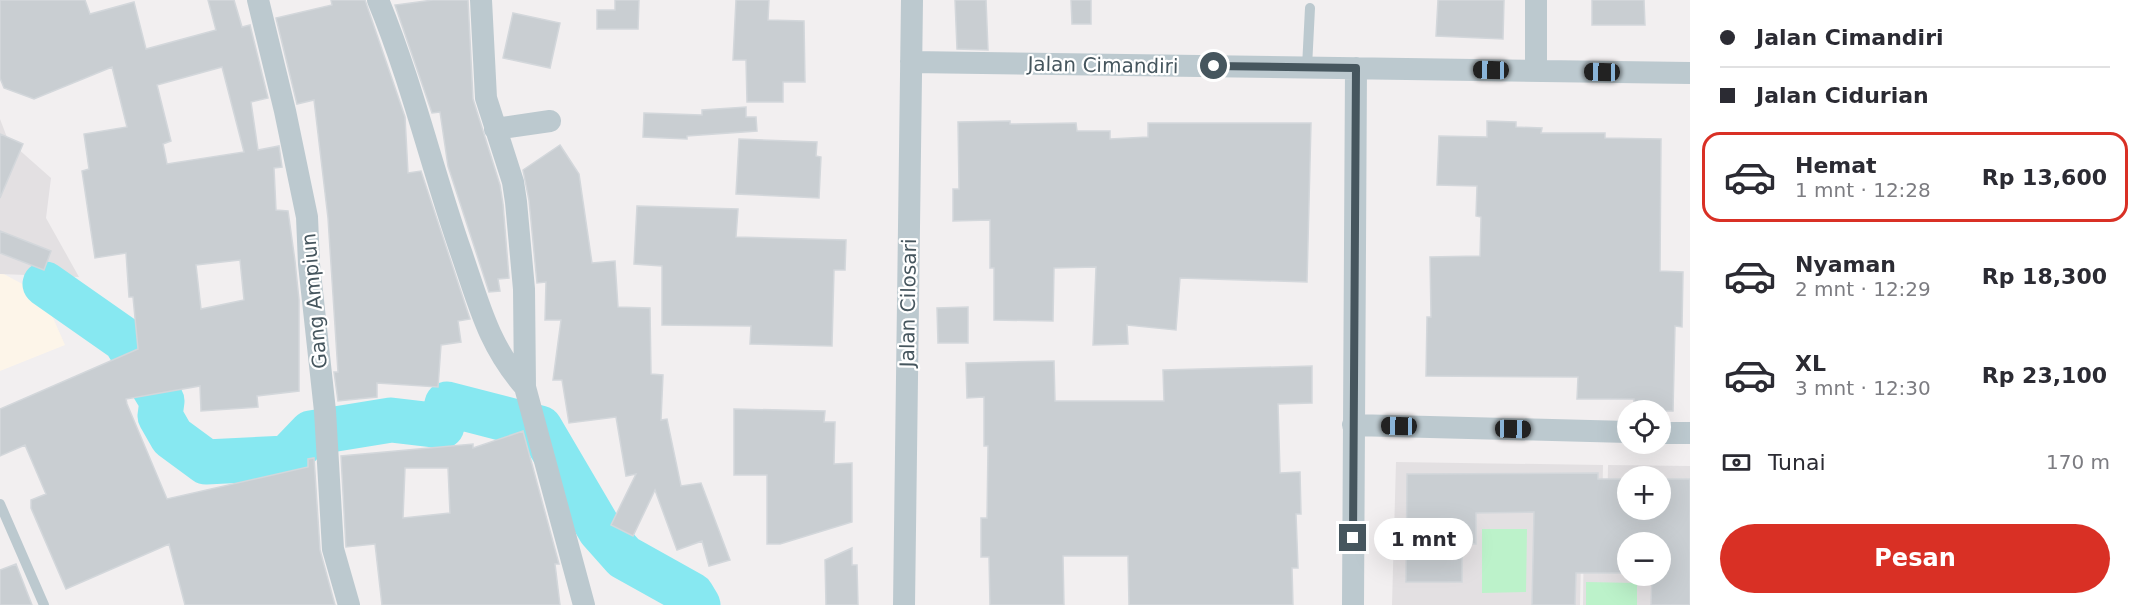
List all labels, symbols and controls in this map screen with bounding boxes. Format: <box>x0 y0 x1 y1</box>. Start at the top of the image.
text: Jalan Cimandiri <box>1756 25 1944 50</box>
street label: Jalan Cimandiri <box>1025 52 1179 78</box>
route start <box>1200 52 1227 79</box>
car <box>1473 61 1509 79</box>
car <box>1584 63 1620 81</box>
text: Jalan Cidurian <box>1756 83 1929 108</box>
icon: car <box>1723 150 1777 204</box>
text: Hemat <box>1795 153 1877 178</box>
text: Rp 13,600 <box>1982 165 2107 190</box>
text: 1 mnt · 12:28 <box>1795 178 1931 202</box>
street label: Gang Ampiun <box>296 232 332 370</box>
street label: Jalan Cilosari <box>895 238 921 370</box>
icon: car <box>1723 249 1777 303</box>
text: Nyaman <box>1795 252 1896 277</box>
text: Rp 18,300 <box>1982 264 2107 289</box>
text: 2 mnt · 12:29 <box>1795 277 1931 301</box>
icon: car <box>1723 348 1777 402</box>
text: XL <box>1795 351 1826 376</box>
text: Rp 23,100 <box>1982 363 2107 388</box>
text: 3 mnt · 12:30 <box>1795 376 1931 400</box>
map controls <box>1617 400 1671 586</box>
button: locate <box>1617 400 1671 454</box>
car <box>1381 417 1417 435</box>
car <box>1495 420 1531 438</box>
icon: cash <box>1720 446 1753 479</box>
text: Tunai <box>1768 450 1826 475</box>
text: 170 m <box>2046 450 2110 474</box>
button: + <box>1617 466 1671 520</box>
callout: 1 mnt <box>1374 517 1473 559</box>
route end <box>1339 524 1366 551</box>
button: Pesan <box>1720 524 2110 593</box>
text: 1 mnt <box>1391 527 1456 551</box>
button: − <box>1617 532 1671 586</box>

